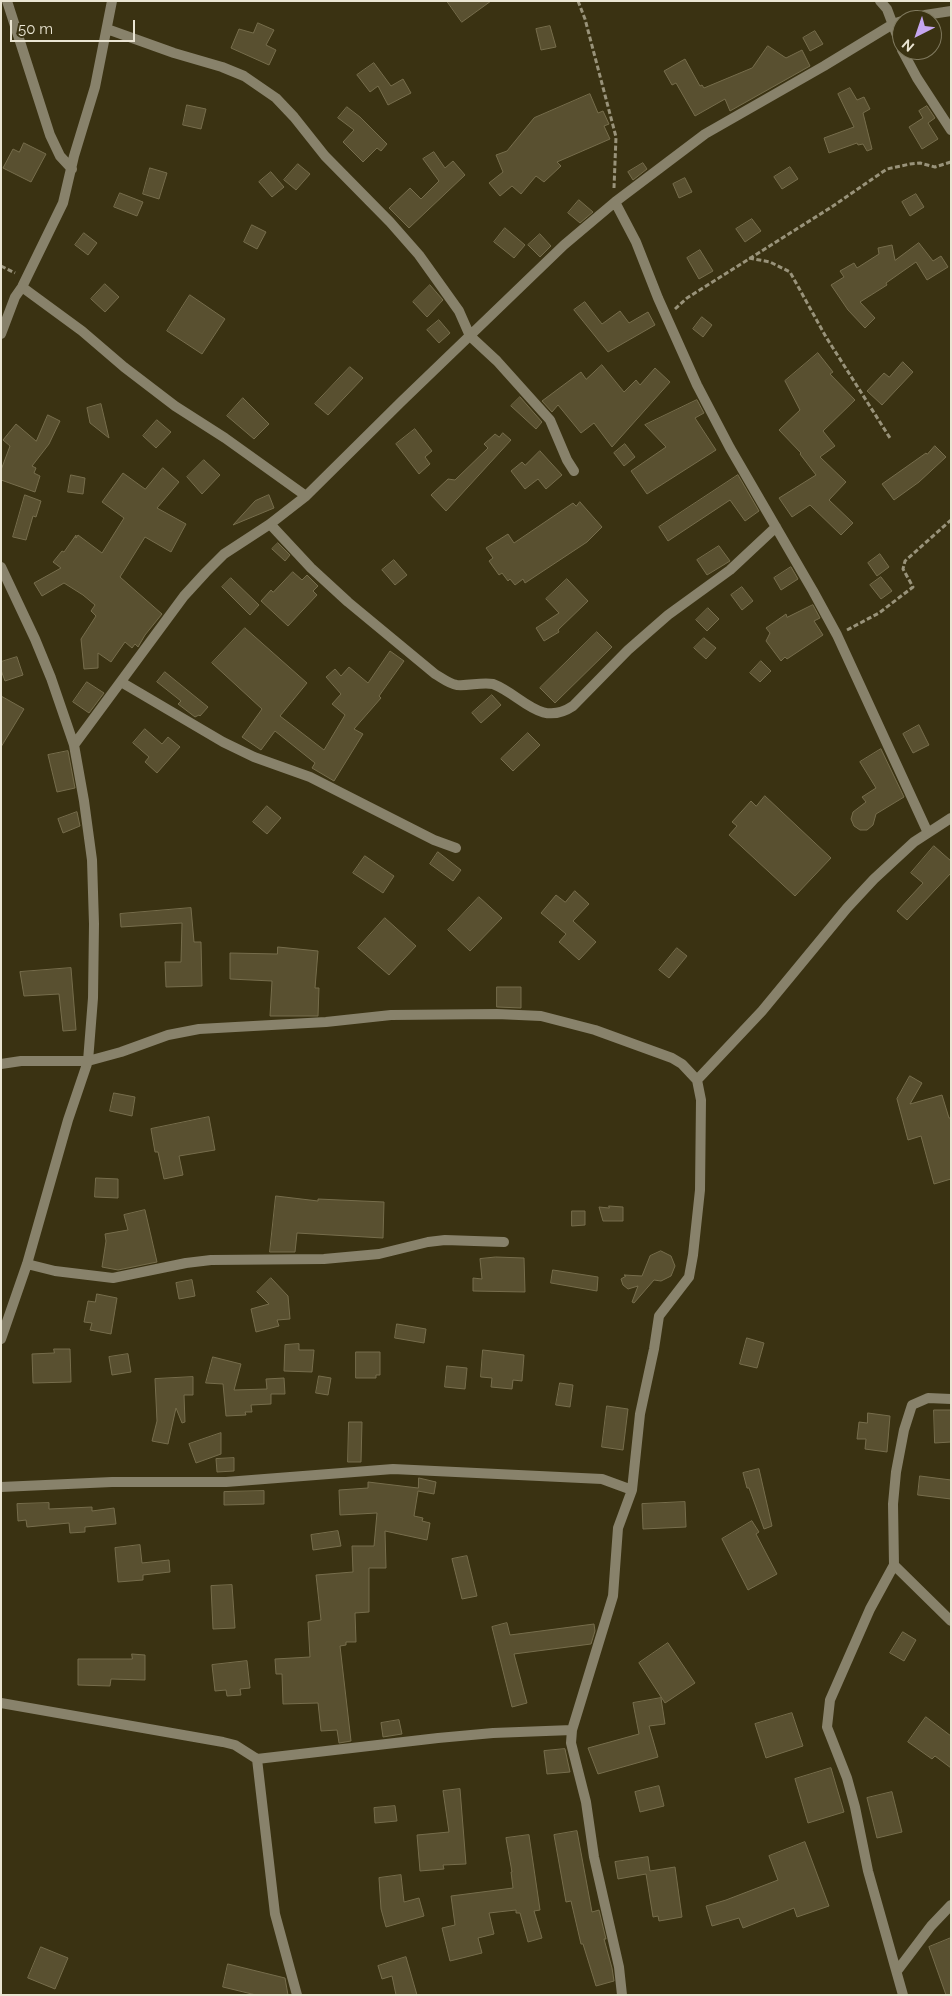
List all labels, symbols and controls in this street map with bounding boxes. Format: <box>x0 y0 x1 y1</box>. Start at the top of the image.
scale bar <box>12 10 138 42</box>
north arrow <box>892 10 942 60</box>
text: 50 m <box>18 20 53 38</box>
text: N <box>899 36 917 55</box>

